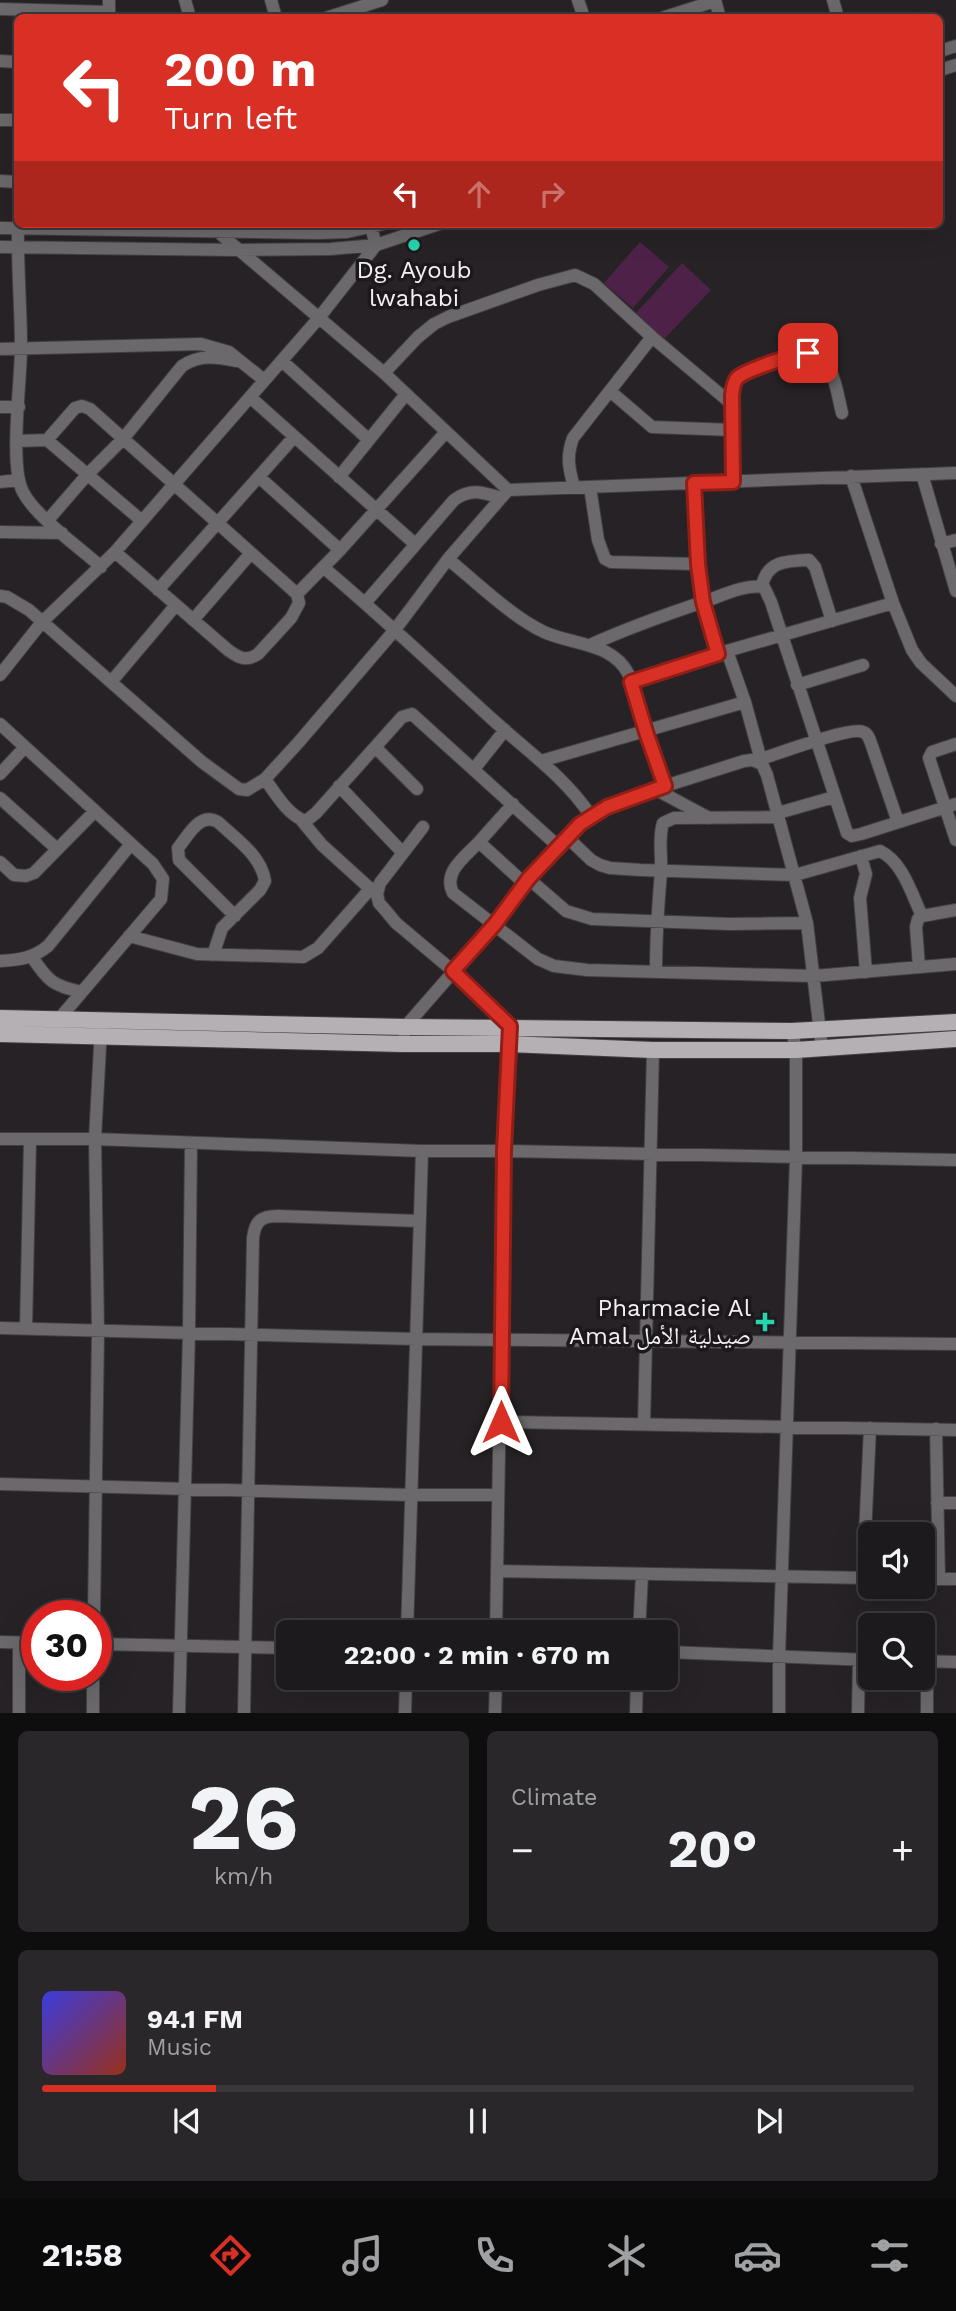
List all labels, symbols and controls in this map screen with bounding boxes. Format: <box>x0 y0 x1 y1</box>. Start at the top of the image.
text: 200 m <box>164 40 316 98</box>
icon: left <box>49 42 140 133</box>
text: Turn left <box>164 99 297 137</box>
icon: left <box>387 175 425 213</box>
icon: ahead <box>460 175 498 213</box>
icon: right <box>533 175 571 213</box>
marker: Dg. Ayoub lwahabi <box>406 237 422 253</box>
place label: Dg. Ayoub lwahabi <box>356 256 472 312</box>
pin <box>778 323 838 383</box>
icon: arrive <box>789 334 827 372</box>
place label: Pharmacie Al Amal صيدلية الأمل <box>569 1294 752 1350</box>
marker: Pharmacie Al Amal صيدلية الأمل <box>757 1314 773 1330</box>
position arrow <box>464 1385 538 1459</box>
map controls <box>858 1522 935 1690</box>
button: sound <box>858 1522 935 1599</box>
speed limit sign: 30 <box>21 1600 112 1691</box>
button: search <box>858 1613 935 1690</box>
text: 22:00 · 2 min · 670 m <box>344 1640 610 1670</box>
text: 26 <box>188 1764 299 1871</box>
text: Climate <box>511 1784 597 1811</box>
text: 20° <box>667 1819 758 1880</box>
text: − <box>511 1828 534 1872</box>
text: + <box>891 1828 914 1872</box>
text: km/h <box>214 1863 273 1890</box>
text: 94.1 FM <box>147 2004 243 2034</box>
text: Music <box>147 2034 212 2061</box>
icon: previous <box>168 2102 206 2140</box>
icon: pause <box>459 2102 497 2140</box>
icon: next <box>750 2102 788 2140</box>
icon: directions <box>206 2231 255 2280</box>
icon: music <box>338 2231 387 2280</box>
icon: phone <box>470 2231 519 2280</box>
icon: climate <box>602 2231 651 2280</box>
icon: car <box>733 2231 782 2280</box>
icon: filters <box>865 2231 914 2280</box>
text: 21:58 <box>41 2236 123 2274</box>

